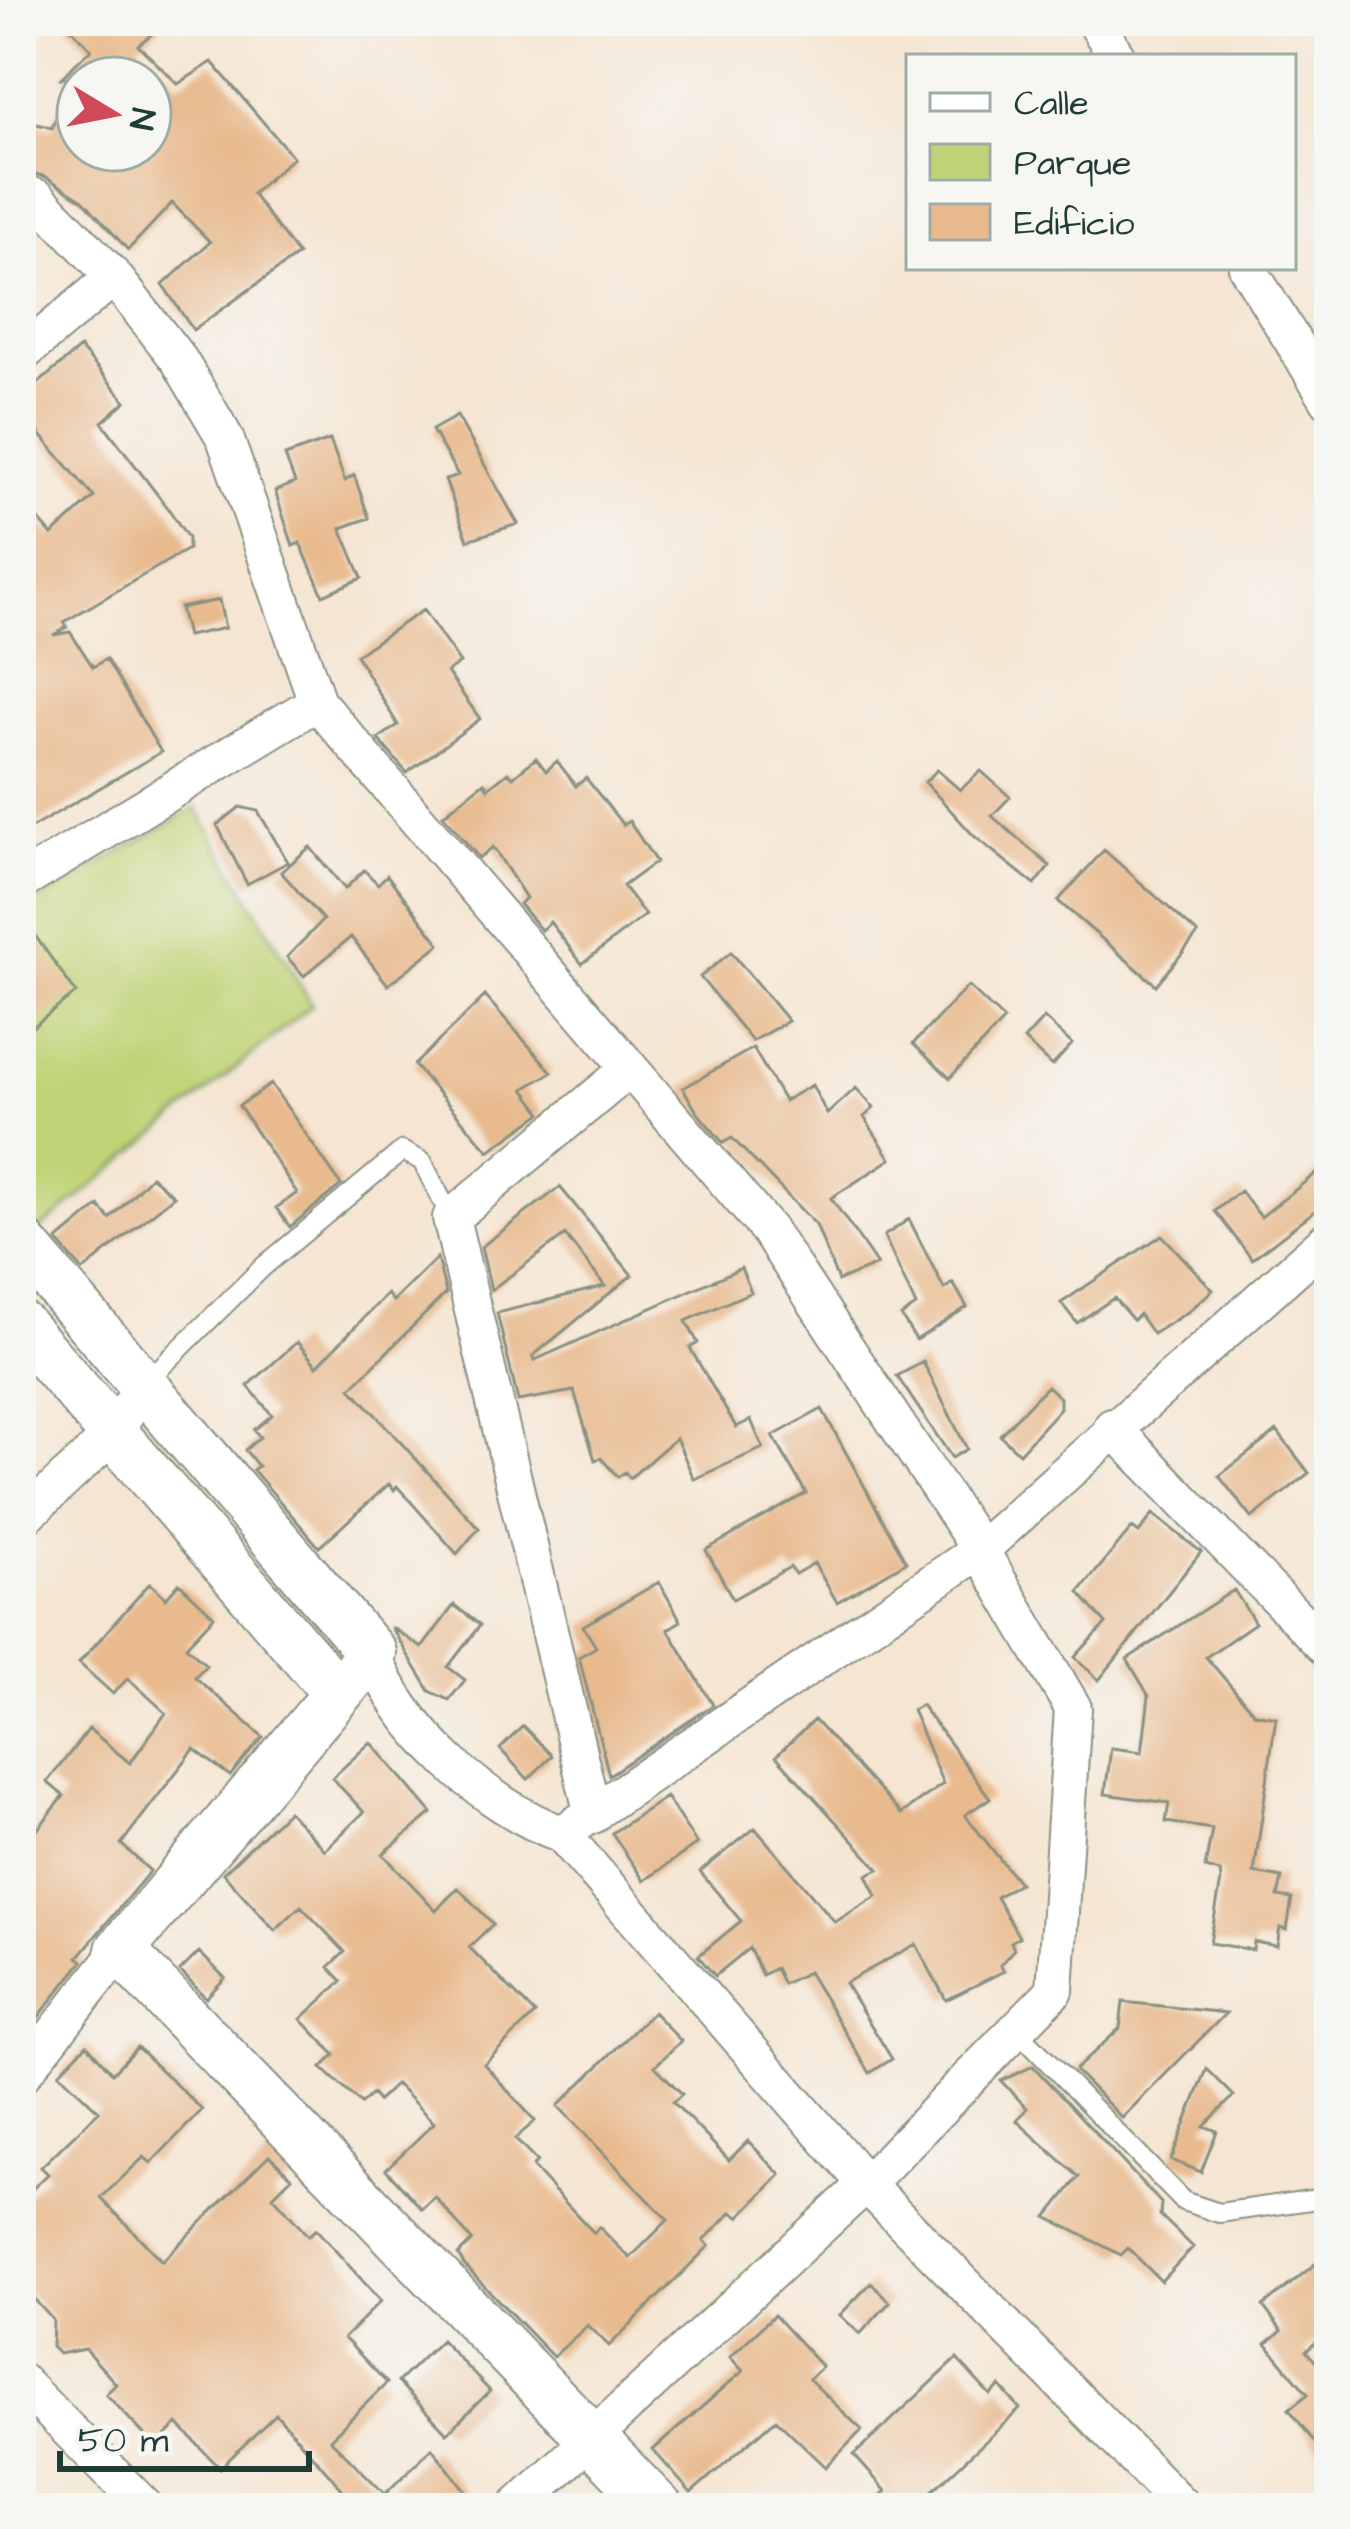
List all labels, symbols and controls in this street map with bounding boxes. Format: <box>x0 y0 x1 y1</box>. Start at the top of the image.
north arrow <box>54 54 174 174</box>
legend <box>906 54 1296 270</box>
text: Calle <box>1014 78 1089 129</box>
text: N <box>117 105 166 133</box>
text: Parque <box>1014 138 1131 189</box>
text: Edificio <box>1014 198 1135 249</box>
scale bar <box>60 2397 309 2471</box>
text: 50 m <box>78 2415 169 2466</box>

